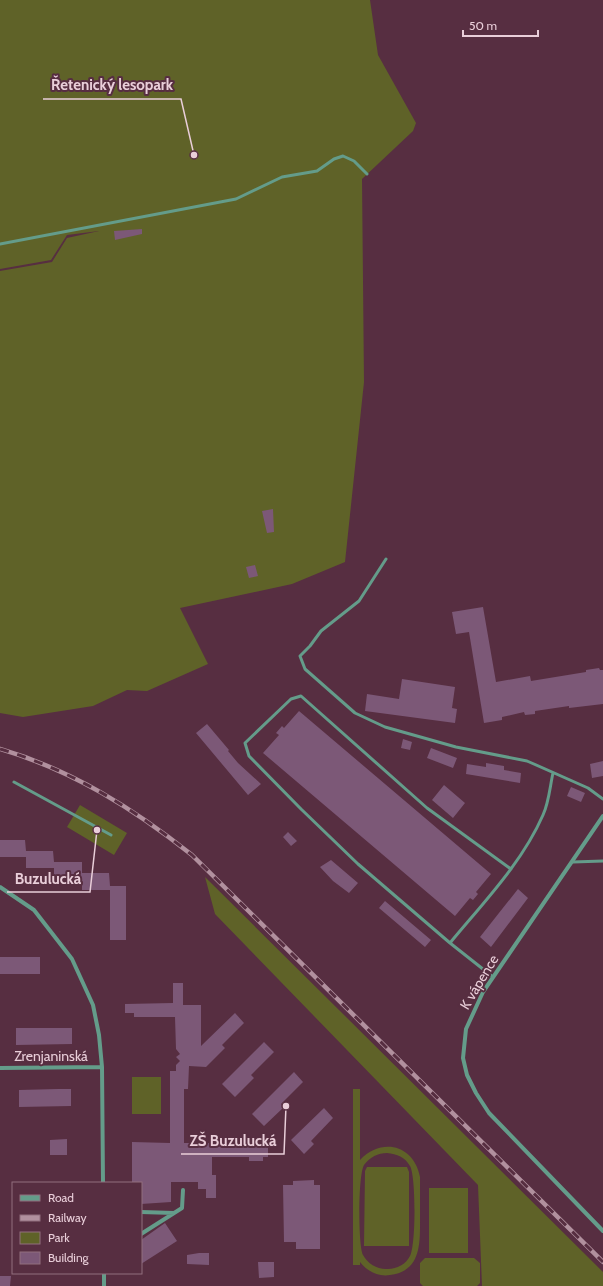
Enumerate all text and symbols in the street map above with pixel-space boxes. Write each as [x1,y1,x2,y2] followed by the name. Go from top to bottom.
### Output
[463,12,538,38] scale bar
[469,18,497,33] text: 50 m
[43,72,181,99] callout: Řetenický lesopark
[51,75,174,94] text: Řetenický lesopark
[7,865,90,892] callout: Buzulucká
[15,870,82,888] text: Buzulucká
[456,951,502,1013] street label: K vápence
[14,1047,88,1065] street label: Zrenjaninská
[181,1127,284,1154] callout: ZŠ Buzulucká
[190,1131,277,1150] text: ZŠ Buzulucká
[12,1182,142,1274] legend
[48,1190,74,1205] text: Road
[48,1210,86,1225] text: Railway
[48,1230,70,1245] text: Park
[48,1250,90,1265] text: Building

